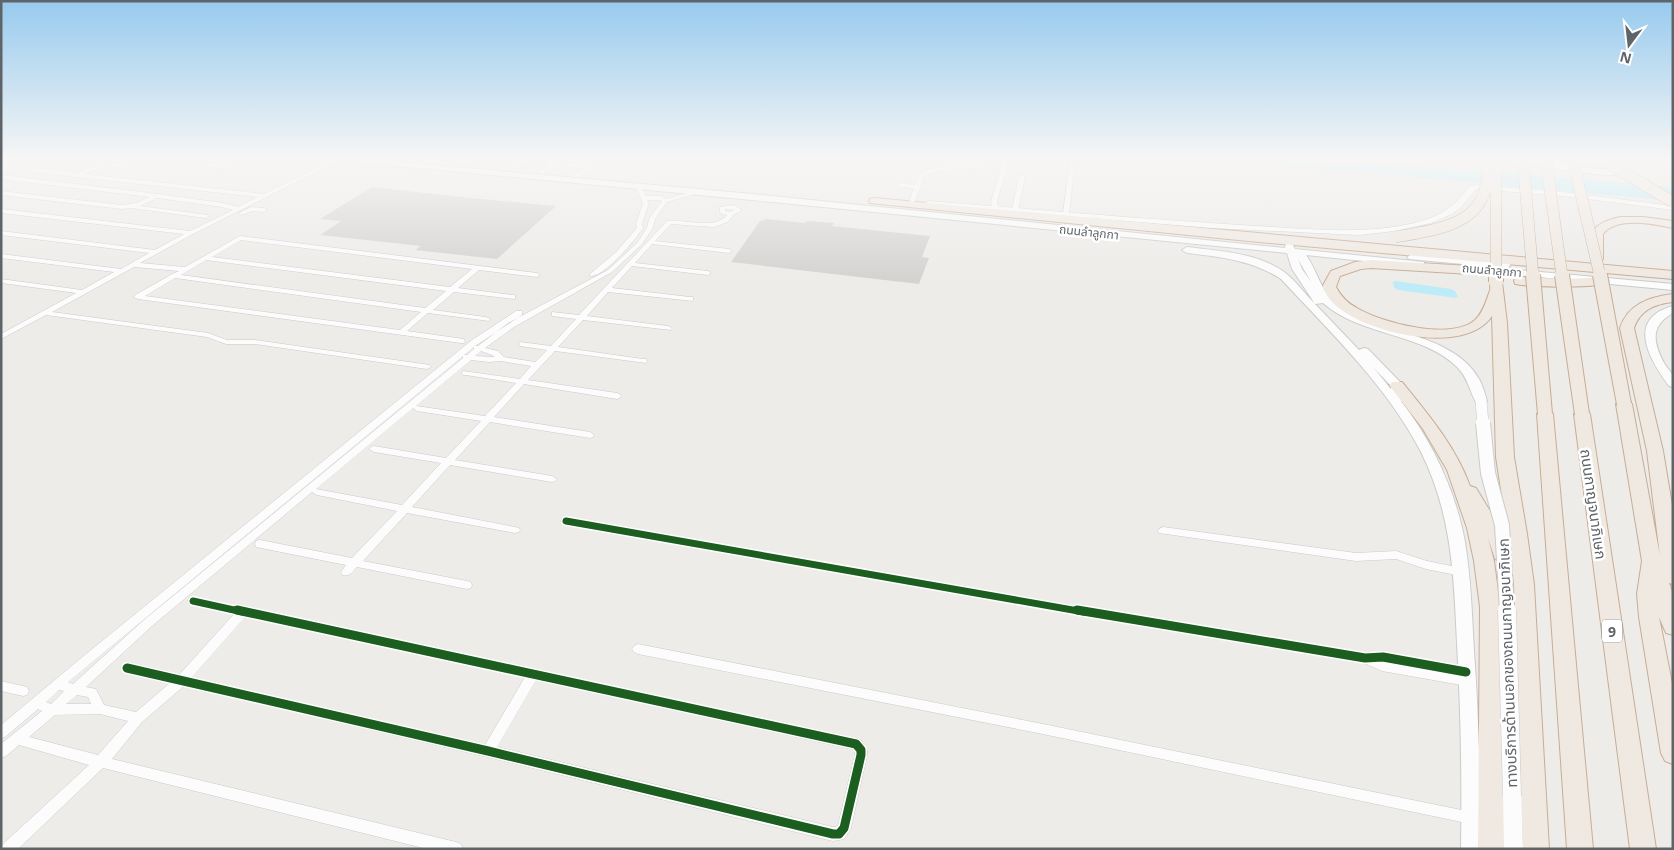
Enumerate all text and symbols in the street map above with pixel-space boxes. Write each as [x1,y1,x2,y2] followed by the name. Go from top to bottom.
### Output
[1604,20,1654,70] north arrow
[1618,47,1633,69] text: N
[1058,220,1120,244] street label: ถนนลำลูกกา
[1461,259,1523,281] street label: ถนนลำลูกกา
[1576,447,1612,561] street label: ถนนกาญจนาภิเษก
[1493,538,1521,788] street label: ทางบริการด้านนอกของถนนกาญจนาภิเษก
[1602,620,1622,642] road number: 9

